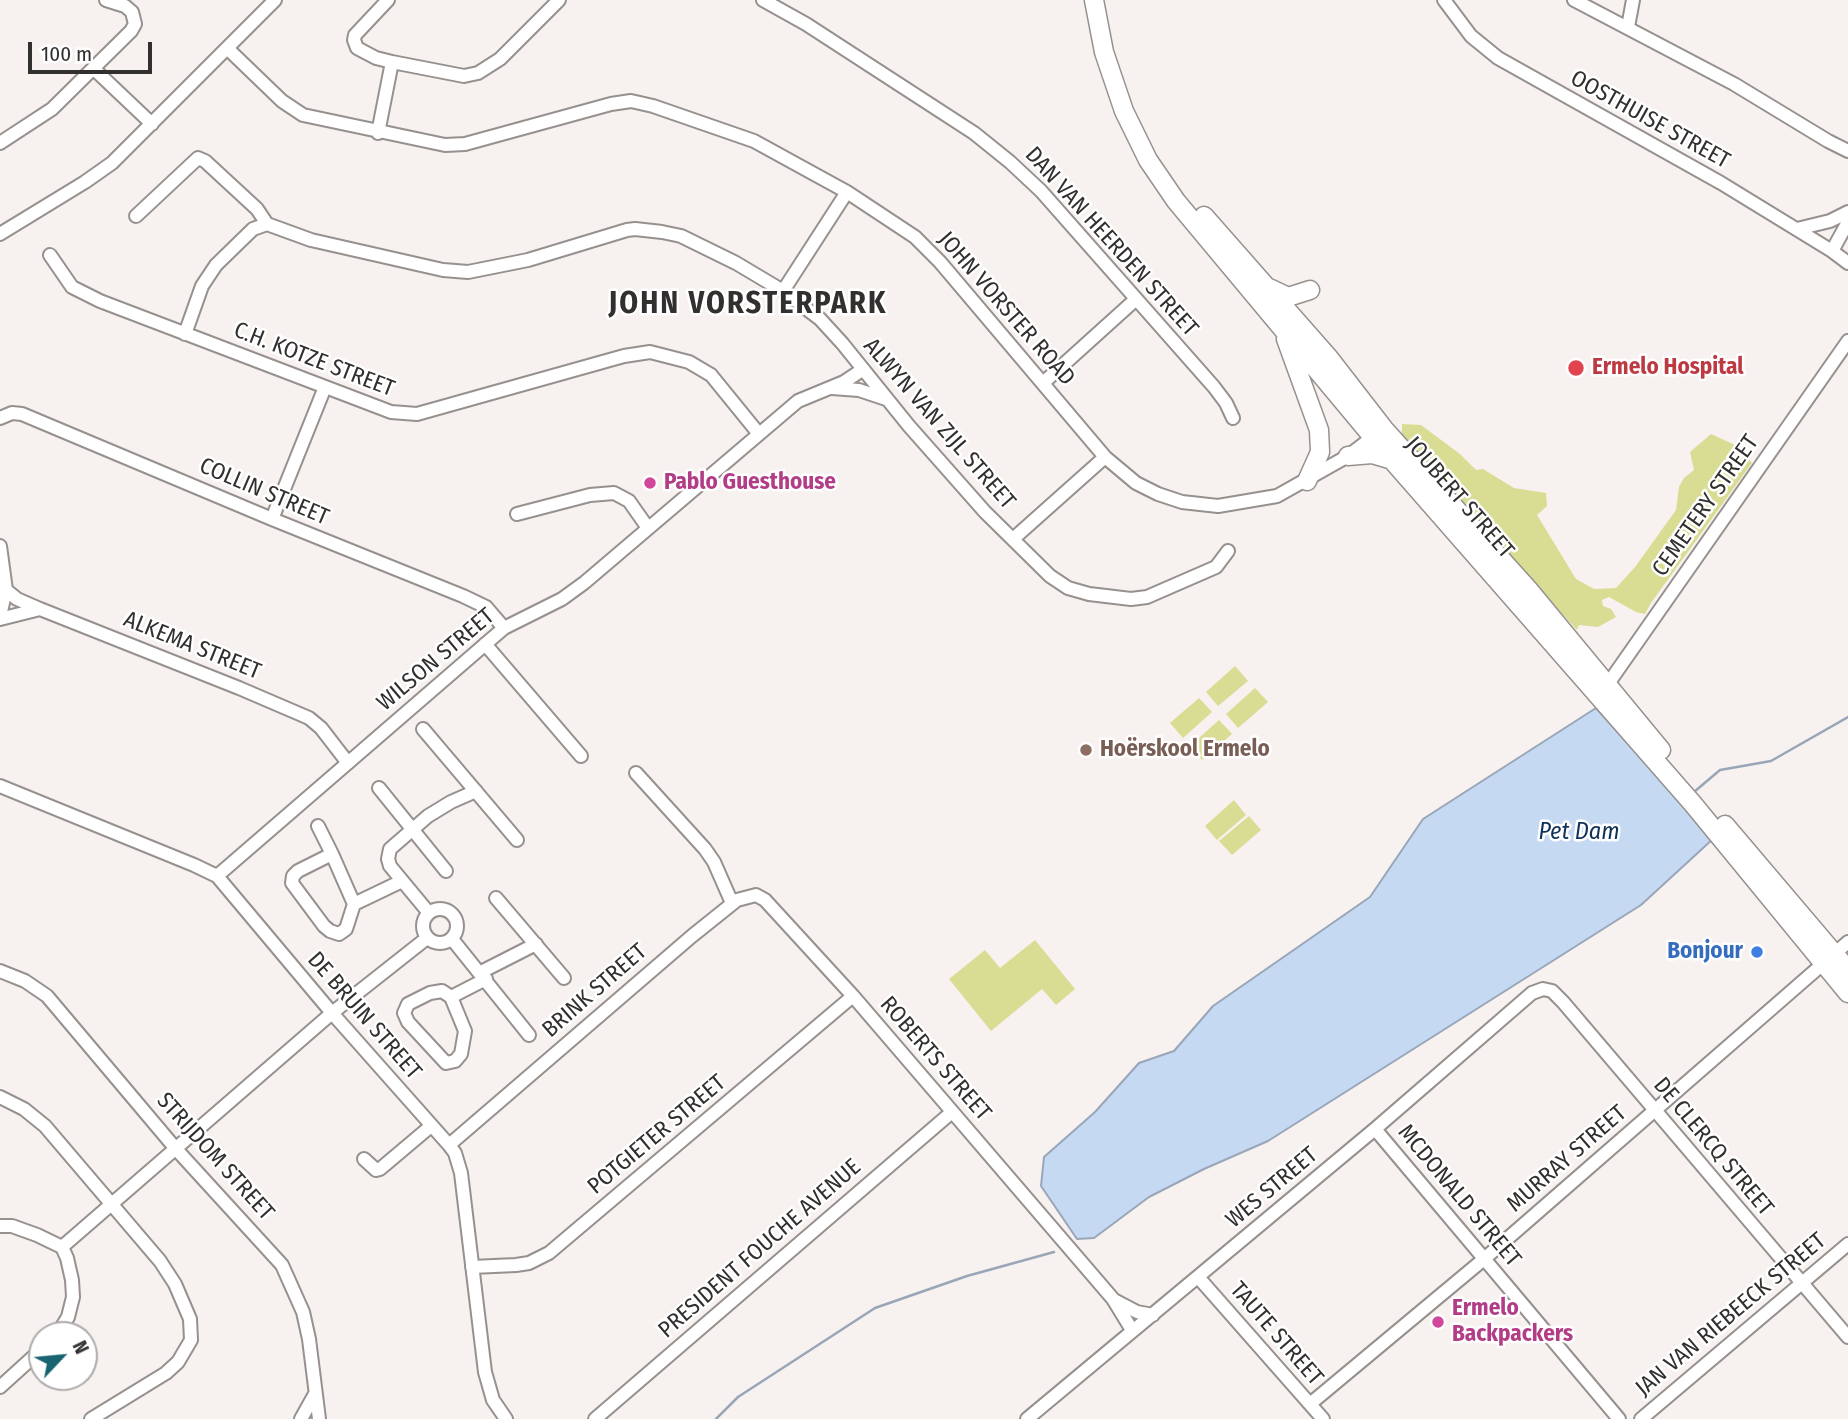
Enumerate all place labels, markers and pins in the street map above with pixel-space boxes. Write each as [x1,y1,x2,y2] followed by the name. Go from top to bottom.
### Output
[1592,354,1744,382] place label: Ermelo Hospital
[1566,358,1586,378] marker: Ermelo Hospital
[664,469,836,497] place label: Pablo Guesthouse
[642,475,658,491] marker: Pablo Guesthouse
[1100,736,1270,764] place label: Hoërskool Ermelo
[1078,742,1094,758] marker: Hoërskool Ermelo
[1667,938,1743,966] place label: Bonjour
[1749,944,1765,960] marker: Bonjour
[1452,1295,1573,1349] place label: Ermelo Backpackers
[1430,1314,1446,1330] marker: Ermelo Backpackers

